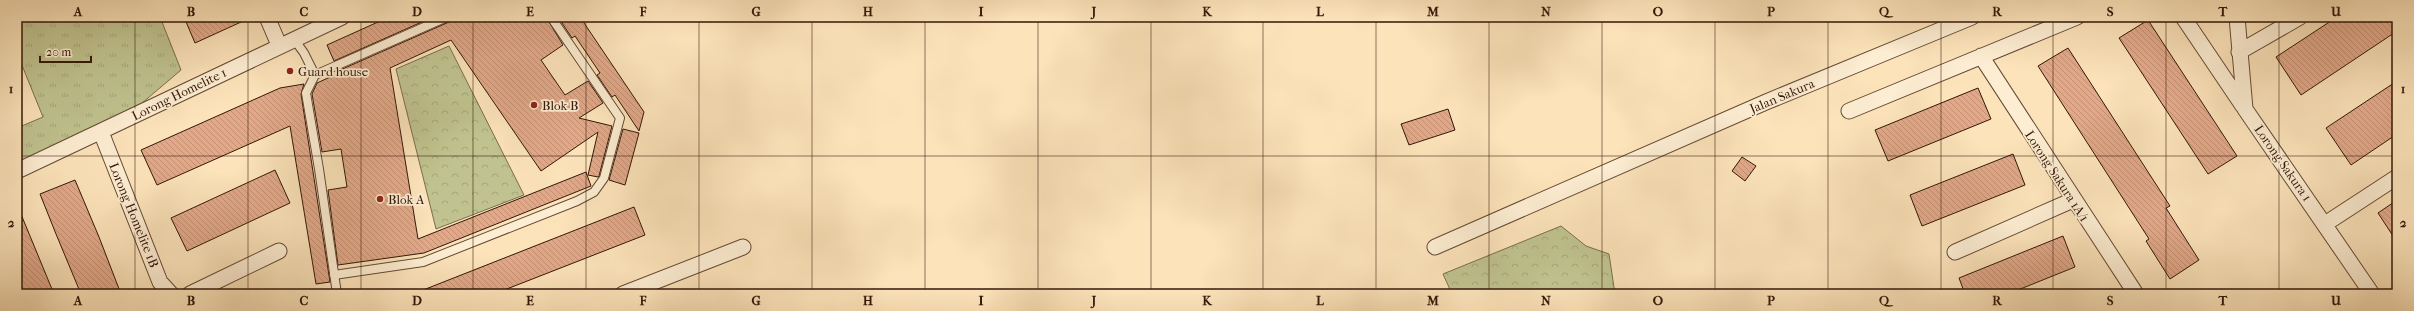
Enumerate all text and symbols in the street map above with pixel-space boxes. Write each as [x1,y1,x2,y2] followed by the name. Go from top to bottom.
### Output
[73,4,83,19] text: A
[187,4,196,19] text: B
[300,4,309,19] text: C
[412,4,422,19] text: D
[526,4,534,19] text: E
[639,4,647,19] text: F
[751,4,761,19] text: G
[863,4,874,19] text: H
[978,4,984,19] text: I
[1090,4,1097,20] text: J
[1202,4,1213,19] text: K
[1316,4,1325,19] text: L
[1426,4,1439,19] text: M
[1541,4,1551,19] text: N
[1653,4,1663,19] text: O
[1767,4,1775,19] text: P
[1879,4,1894,19] text: Q
[1992,4,2003,19] text: R
[2107,4,2114,19] text: S
[2218,4,2229,19] text: T
[2330,4,2342,19] text: U
[40,38,91,64] scale bar
[46,45,71,59] text: 20 m
[298,64,369,79] place label: Guard house
[129,65,229,123] street label: Lorong Homelite 1
[285,66,295,76] marker: Guard house
[1746,75,1818,117] street label: Jalan Sakura
[9,81,14,96] text: 1
[2401,81,2406,96] text: 1
[542,98,578,113] place label: Blok B
[529,100,539,110] marker: Blok B
[2251,122,2315,204] street label: Lorong Sakura 1
[2022,128,2092,224] street label: Lorong Sakura 1A/1
[106,160,162,270] street label: Lorong Homelite 1B
[388,192,425,207] place label: Blok A
[375,194,385,204] marker: Blok A
[8,215,15,230] text: 2
[2400,215,2407,230] text: 2
[73,293,83,308] text: A
[187,293,196,308] text: B
[300,293,309,308] text: C
[412,293,422,308] text: D
[526,293,534,308] text: E
[639,293,647,308] text: F
[751,293,761,308] text: G
[863,293,874,308] text: H
[978,293,984,308] text: I
[1090,293,1097,309] text: J
[1202,293,1213,308] text: K
[1316,293,1325,308] text: L
[1426,293,1439,308] text: M
[1541,293,1551,308] text: N
[1653,293,1663,308] text: O
[1767,293,1775,308] text: P
[1879,293,1894,308] text: Q
[1992,293,2003,308] text: R
[2107,293,2114,308] text: S
[2218,293,2229,308] text: T
[2330,293,2342,308] text: U

